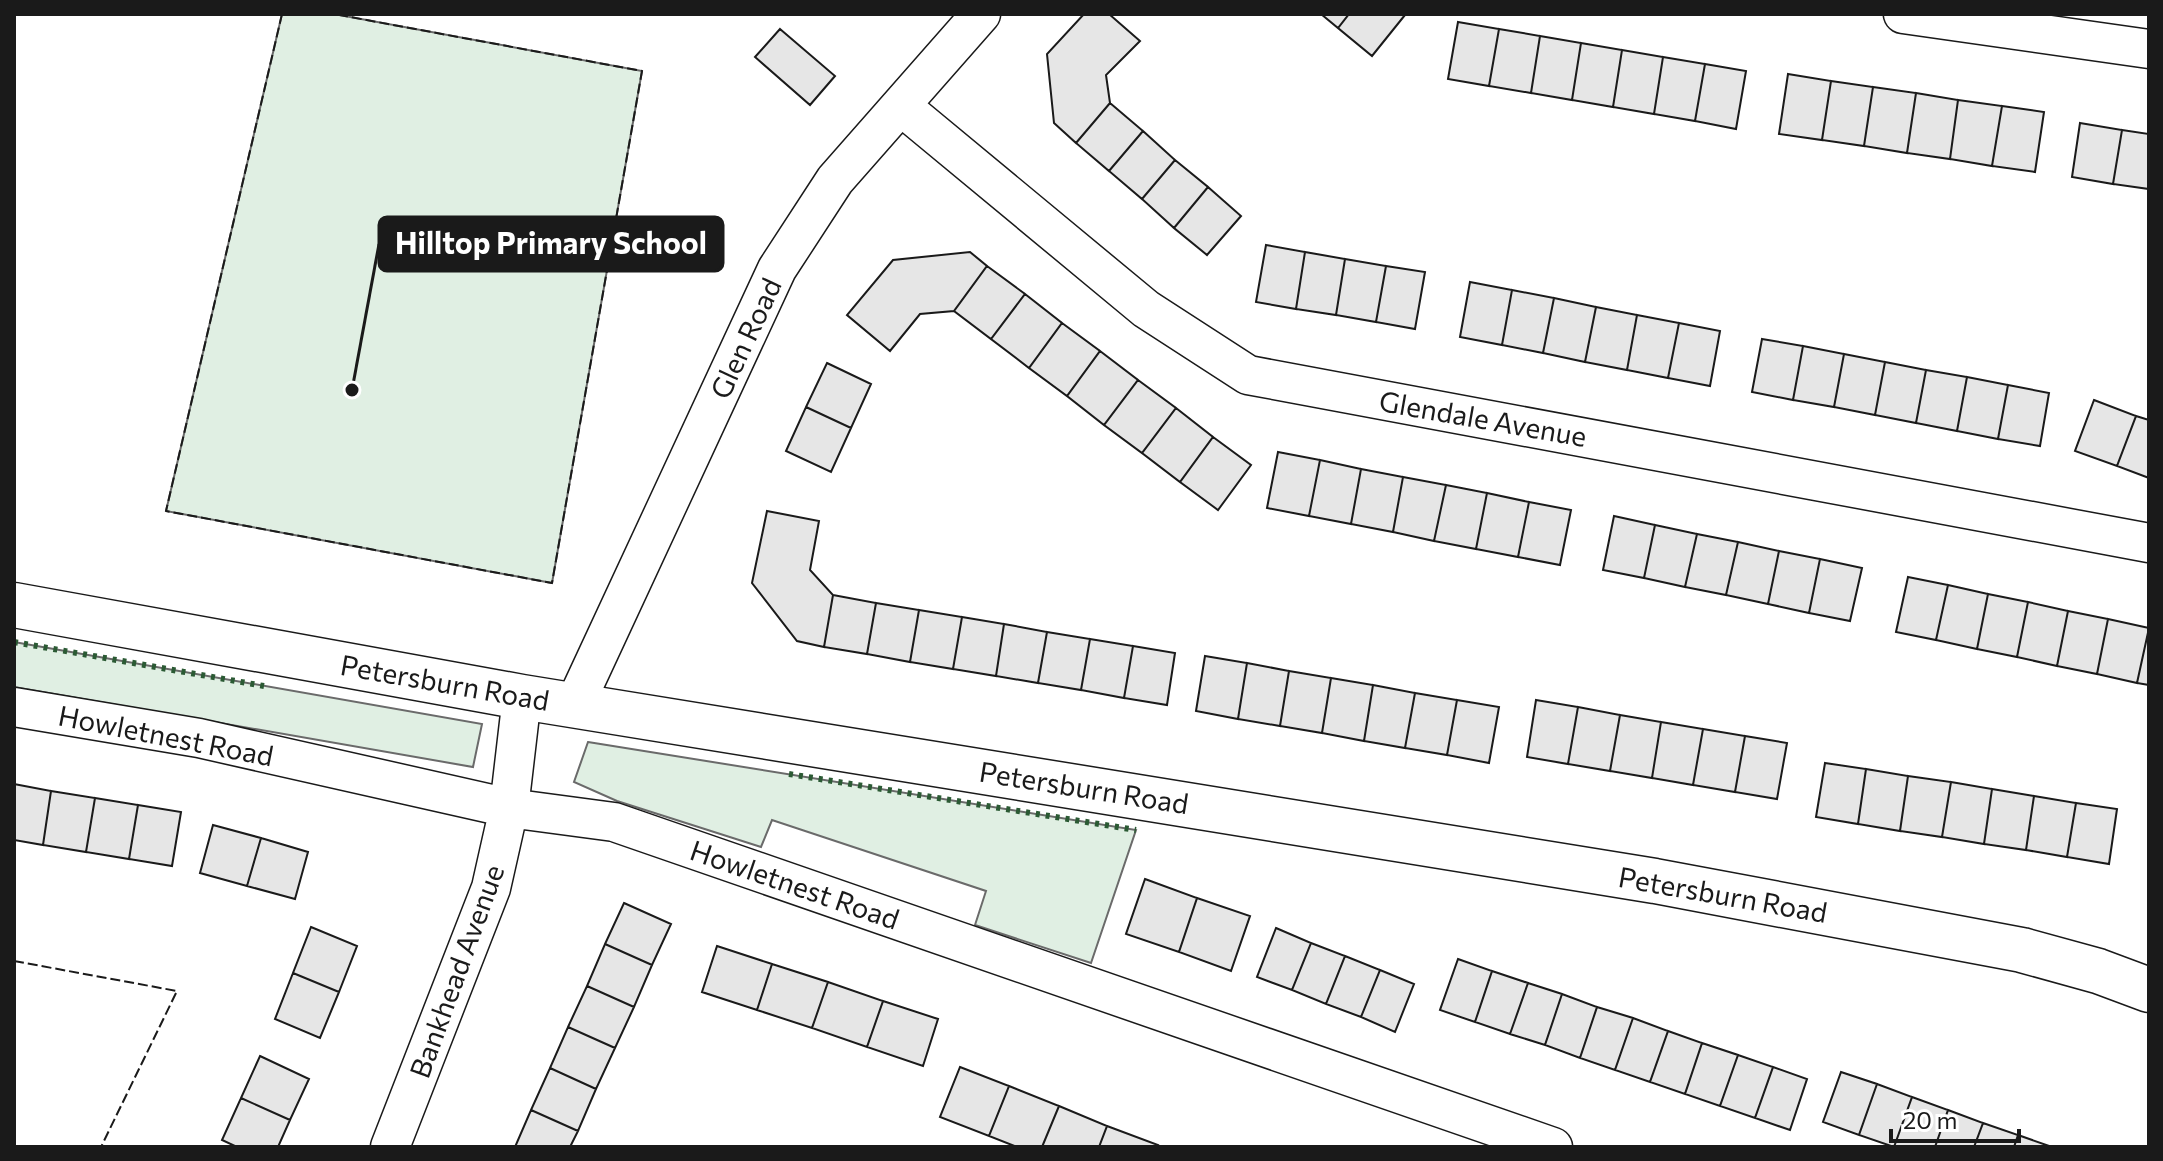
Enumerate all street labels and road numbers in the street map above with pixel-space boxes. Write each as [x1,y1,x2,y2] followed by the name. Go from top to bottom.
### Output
[702,272,788,404] street label: Glen Road
[1377,383,1589,453] street label: Glendale Avenue
[338,647,552,717] street label: Petersburn Road
[56,697,276,773] street label: Howletnest Road
[977,754,1191,820] street label: Petersburn Road
[686,832,904,936] street label: Howletnest Road
[1616,859,1830,929] street label: Petersburn Road
[402,860,510,1082] street label: Bankhead Avenue

